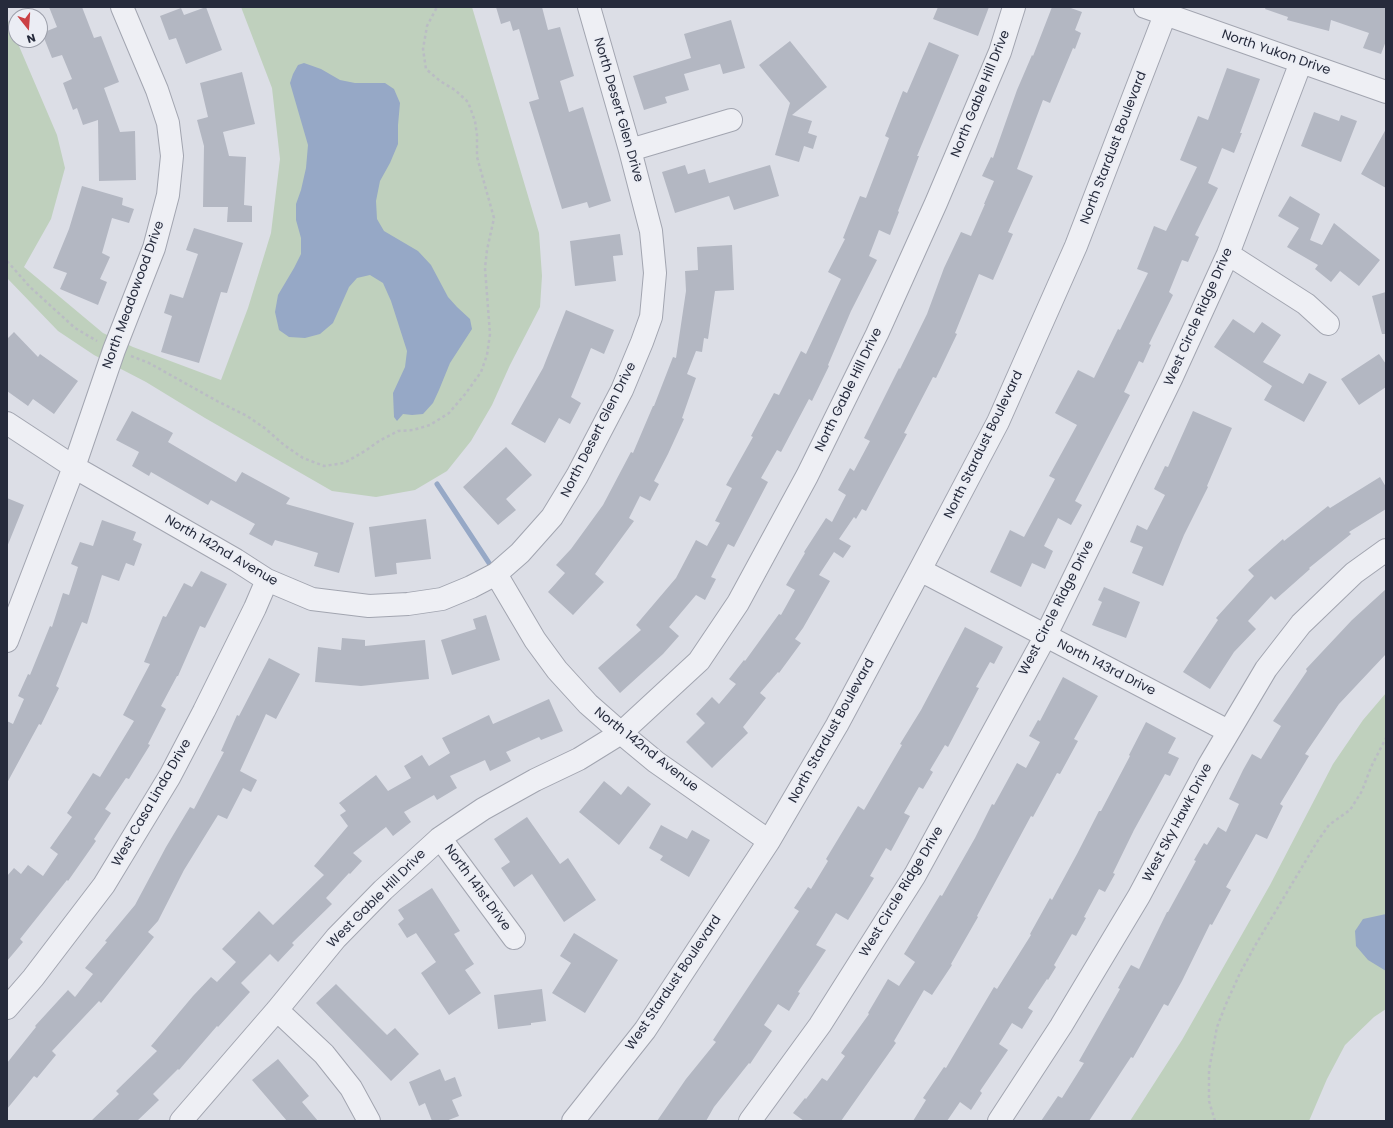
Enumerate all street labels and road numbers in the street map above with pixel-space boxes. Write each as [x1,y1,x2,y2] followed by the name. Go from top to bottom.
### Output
[1219,27,1333,79] street label: North Yukon Drive
[948,28,1014,160] street label: North Gable Hill Drive
[590,36,646,184] street label: North Desert Glen Drive
[1078,69,1150,227] street label: North Stardust Boulevard
[100,219,168,371] street label: North Meadowood Drive
[1162,246,1236,388] street label: West Circle Ridge Drive
[812,326,886,454] street label: North Gable Hill Drive
[558,360,640,500] street label: North Desert Glen Drive
[941,369,1027,521] street label: North Stardust Boulevard
[162,512,280,590] street label: North 142nd Avenue
[1016,538,1098,678] street label: West Circle Ridge Drive
[1054,636,1158,700] street label: North 143rd Drive
[786,656,878,806] street label: North Stardust Boulevard
[591,704,701,796] street label: North 142nd Avenue
[109,737,195,869] street label: West Casa Linda Drive
[1140,761,1216,885] street label: West Sky Hawk Drive
[857,824,947,960] street label: West Circle Ridge Drive
[440,842,514,934] street label: North 141st Drive
[325,847,429,951] street label: West Gable Hill Drive
[623,913,725,1053] street label: West Stardust Boulevard

